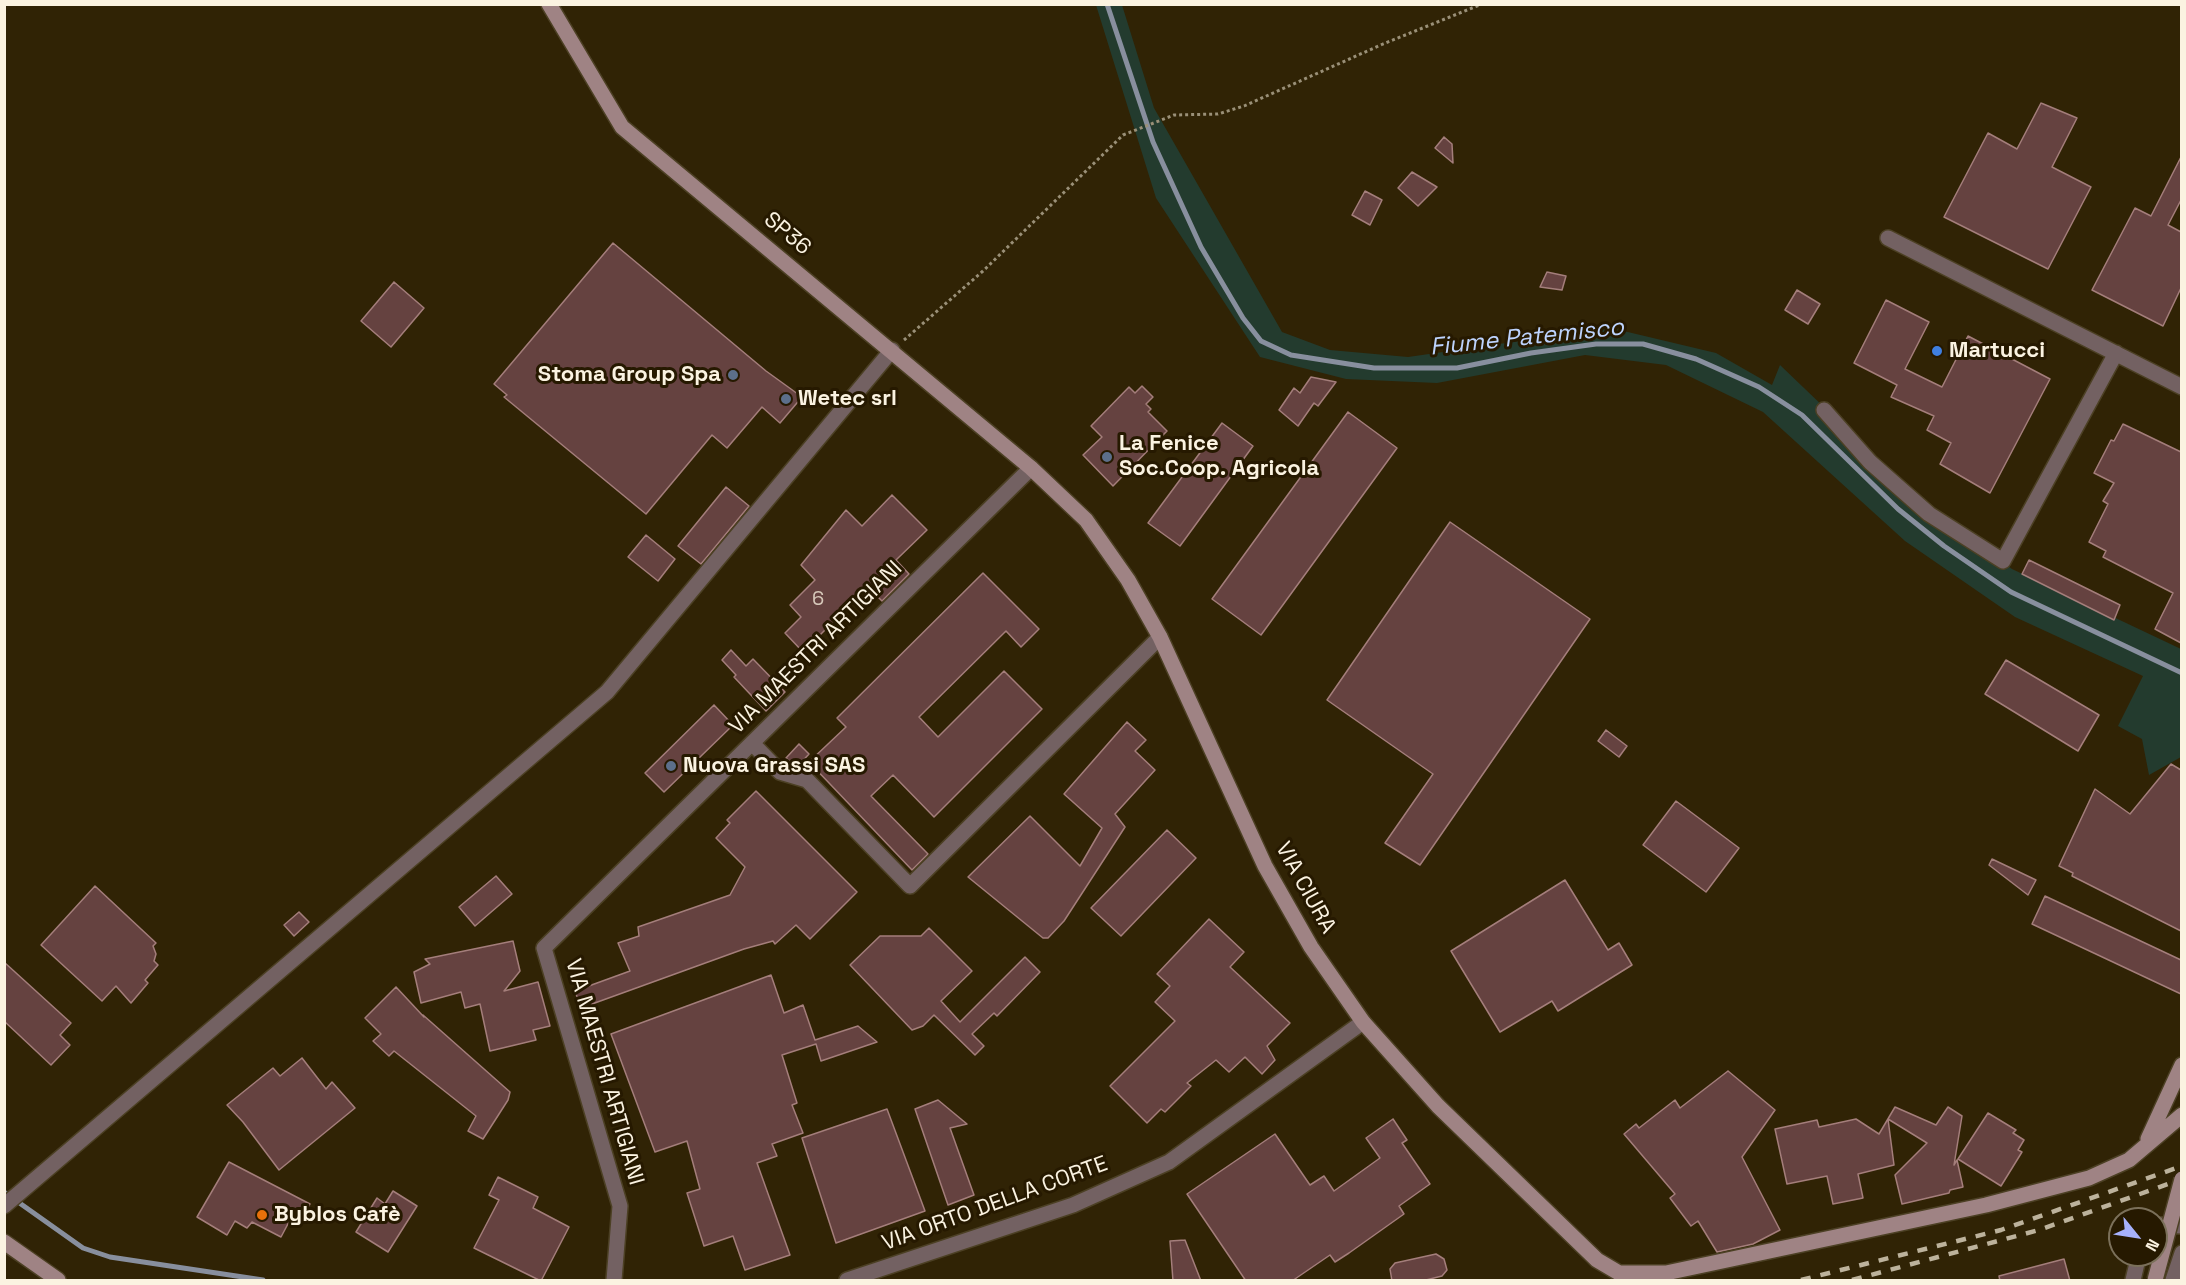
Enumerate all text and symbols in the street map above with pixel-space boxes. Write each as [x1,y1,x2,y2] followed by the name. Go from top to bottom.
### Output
[758,207,816,261] street label: SP36
[1429,313,1625,363] water label: Fiume Patemisco
[1949,338,2045,364] place label: Martucci
[1930,344,1944,358] marker: Martucci
[538,362,721,388] place label: Stoma Group Spa
[726,368,740,382] marker: Stoma Group Spa
[798,386,897,412] place label: Wetec srl
[779,392,793,406] marker: Wetec srl
[1119,431,1319,482] place label: La Fenice Soc.Coop. Agricola
[1100,450,1114,464] marker: La Fenice Soc.Coop. Agricola
[724,556,908,740] street label: VIA MAESTRI ARTIGIANI
[812,588,824,612] house number: 6
[683,753,865,779] place label: Nuova Grassi SAS
[664,759,678,773] marker: Nuova Grassi SAS
[1269,838,1341,938] street label: VIA CIURA
[559,956,649,1188] street label: VIA MAESTRI ARTIGIANI
[879,1151,1111,1257] street label: VIA ORTO DELLA CORTE
[274,1202,401,1228] place label: Byblos Cafè
[2108,1207,2168,1267] north arrow
[255,1208,269,1222] marker: Byblos Cafè
[2141,1235,2164,1255] text: N

